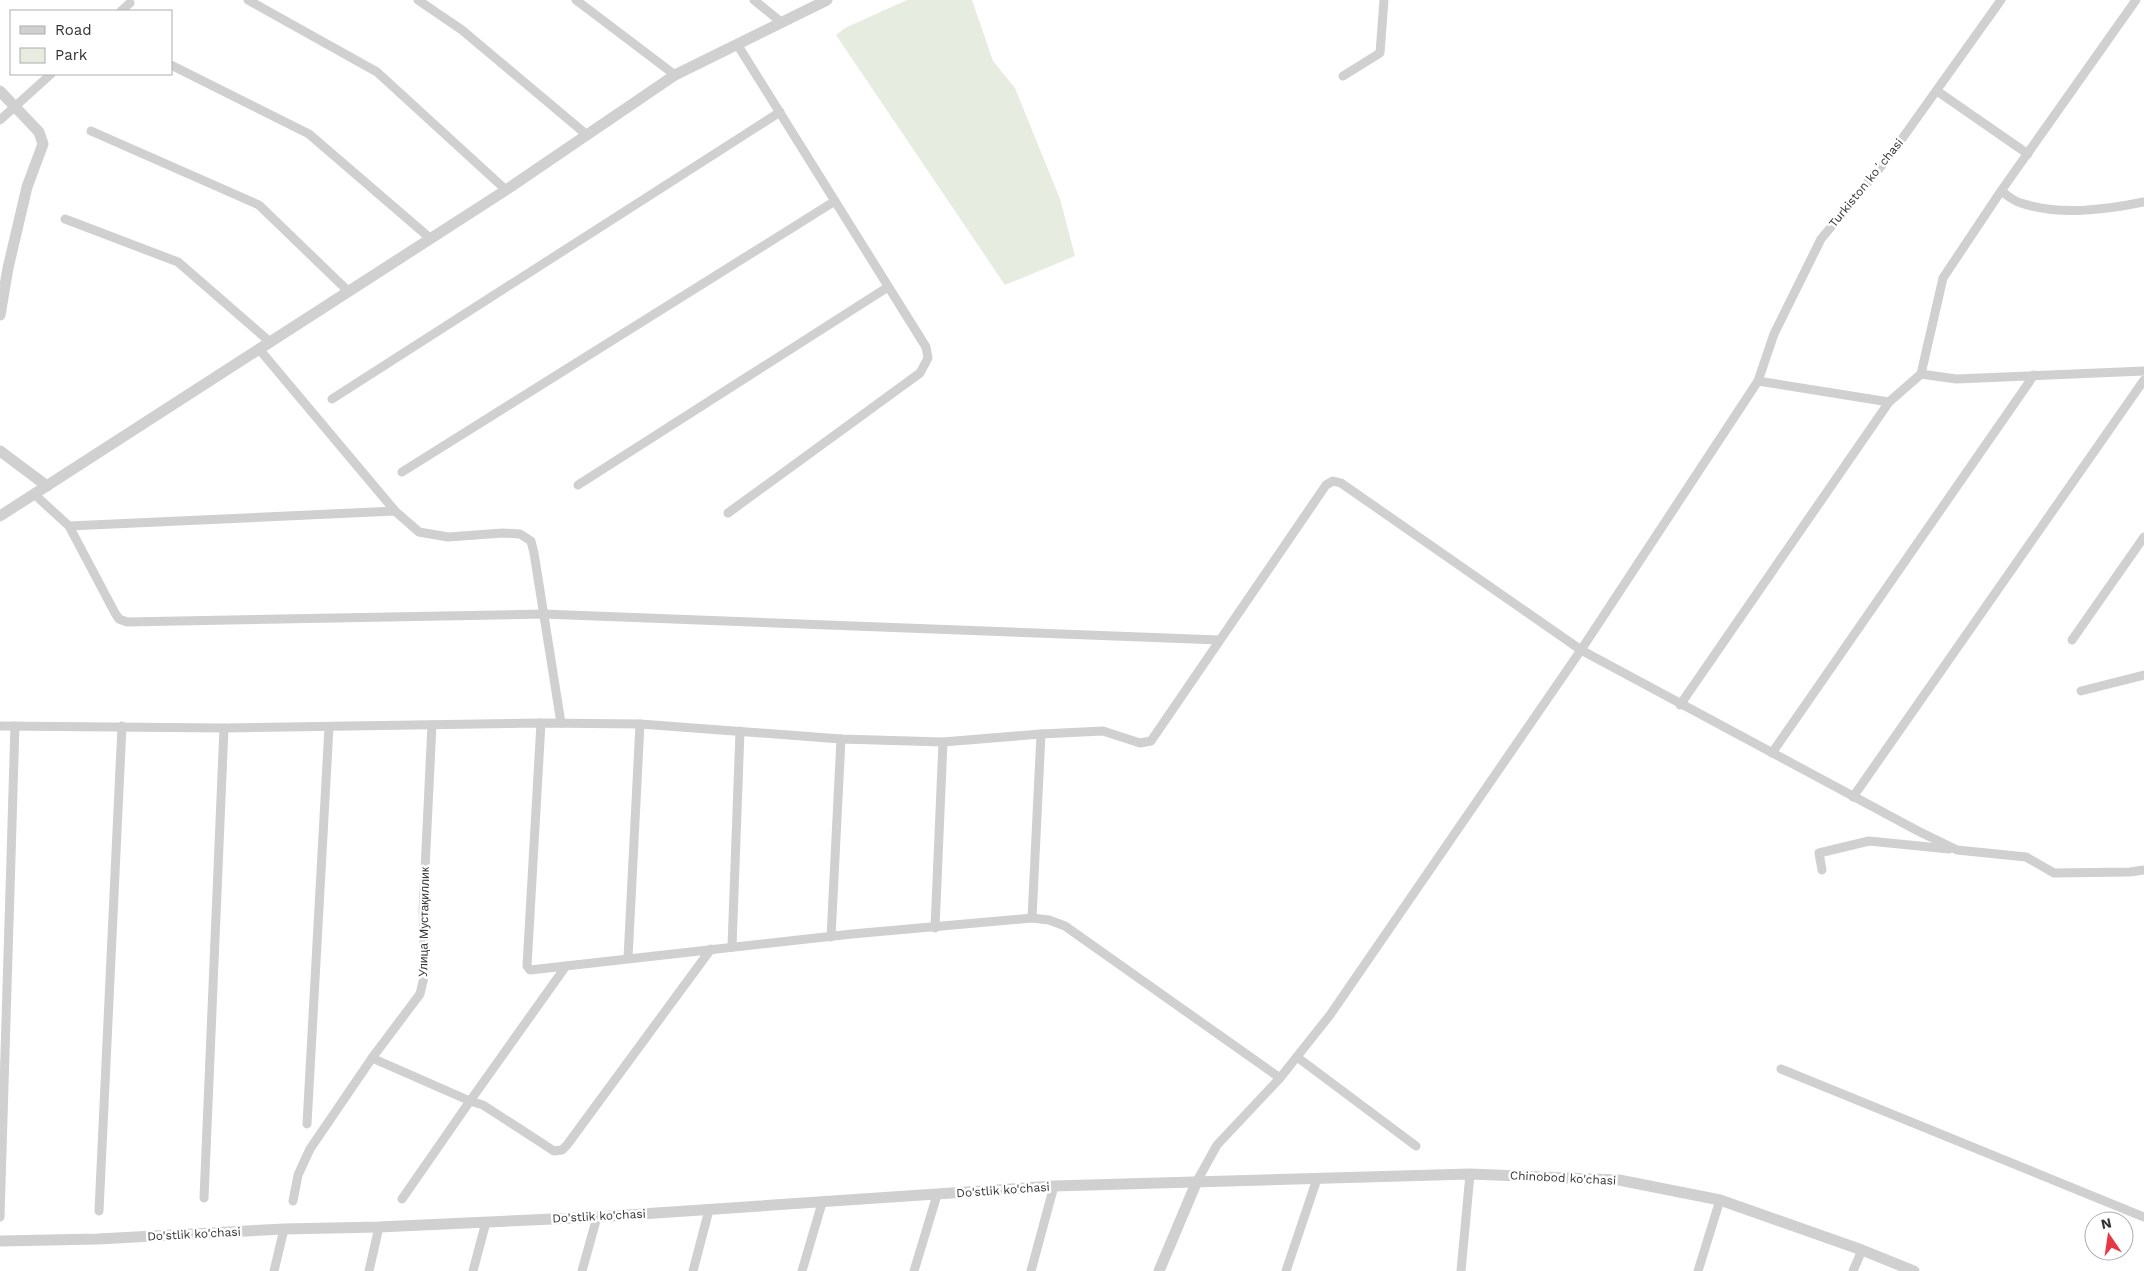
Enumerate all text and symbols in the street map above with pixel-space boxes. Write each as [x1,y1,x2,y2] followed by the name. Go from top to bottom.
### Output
[10,10,172,75] legend
[55,21,92,39] text: Road
[55,46,88,64] text: Park
[1826,136,1906,230] street label: Turkiston koʻchasi
[416,866,432,977] street label: Улица Мустақиллик
[1510,1168,1616,1188] street label: Chinobod ko'chasi
[956,1180,1050,1200] street label: Do'stlik ko'chasi
[552,1207,646,1225] street label: Do'stlik ko'chasi
[2084,1211,2134,1261] north arrow
[2099,1214,2113,1232] text: N
[147,1225,241,1243] street label: Do'stlik ko'chasi

